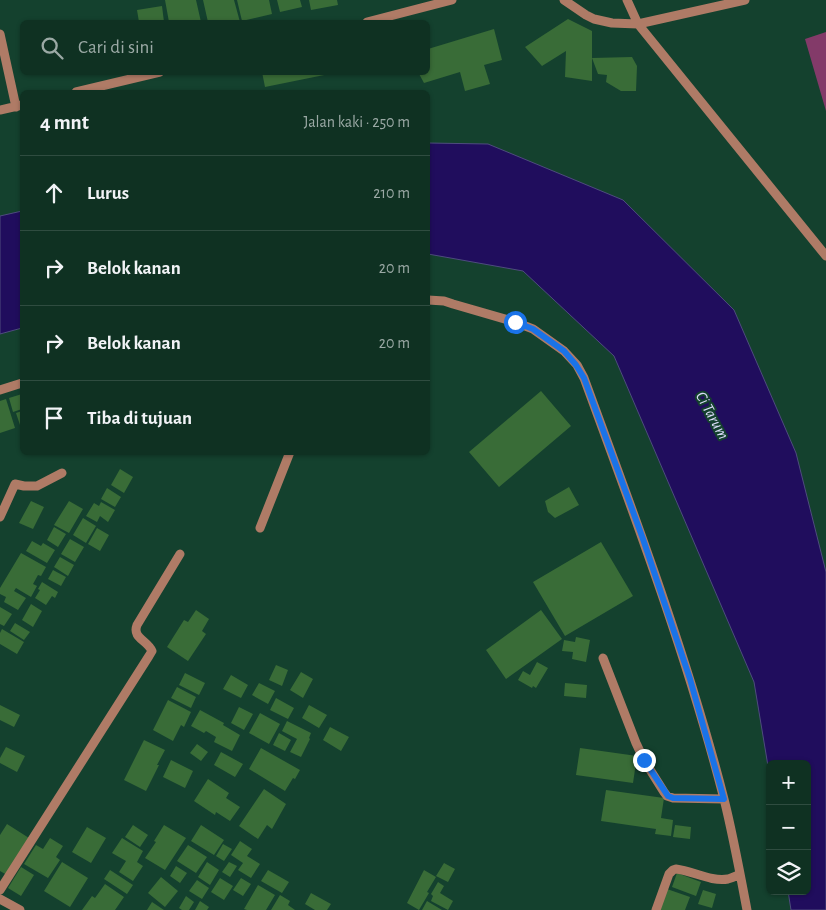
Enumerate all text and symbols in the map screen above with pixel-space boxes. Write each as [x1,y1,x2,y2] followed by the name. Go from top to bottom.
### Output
[20,20,430,75] search box
[38,34,66,62] icon: search
[78,38,154,57] text: Cari di sini
[40,112,89,133] text: 4 mnt
[304,114,410,130] text: Jalan kaki · 250 m
[40,179,68,207] icon: ahead
[87,184,129,203] text: Lurus
[373,185,410,201] text: 210 m
[40,254,68,282] icon: right
[87,259,181,278] text: Belok kanan
[379,260,410,276] text: 20 m
[504,311,527,334] route start
[40,329,68,357] icon: right
[87,334,181,353] text: Belok kanan
[379,335,410,351] text: 20 m
[693,389,732,442] water label: Ci Tarum
[40,404,68,432] icon: arrive
[87,409,192,428] text: Tiba di tujuan
[633,749,656,772] route end
[766,760,811,895] map controls
[766,760,811,805] button: +
[766,805,811,850] button: −
[766,850,811,895] button: layers

